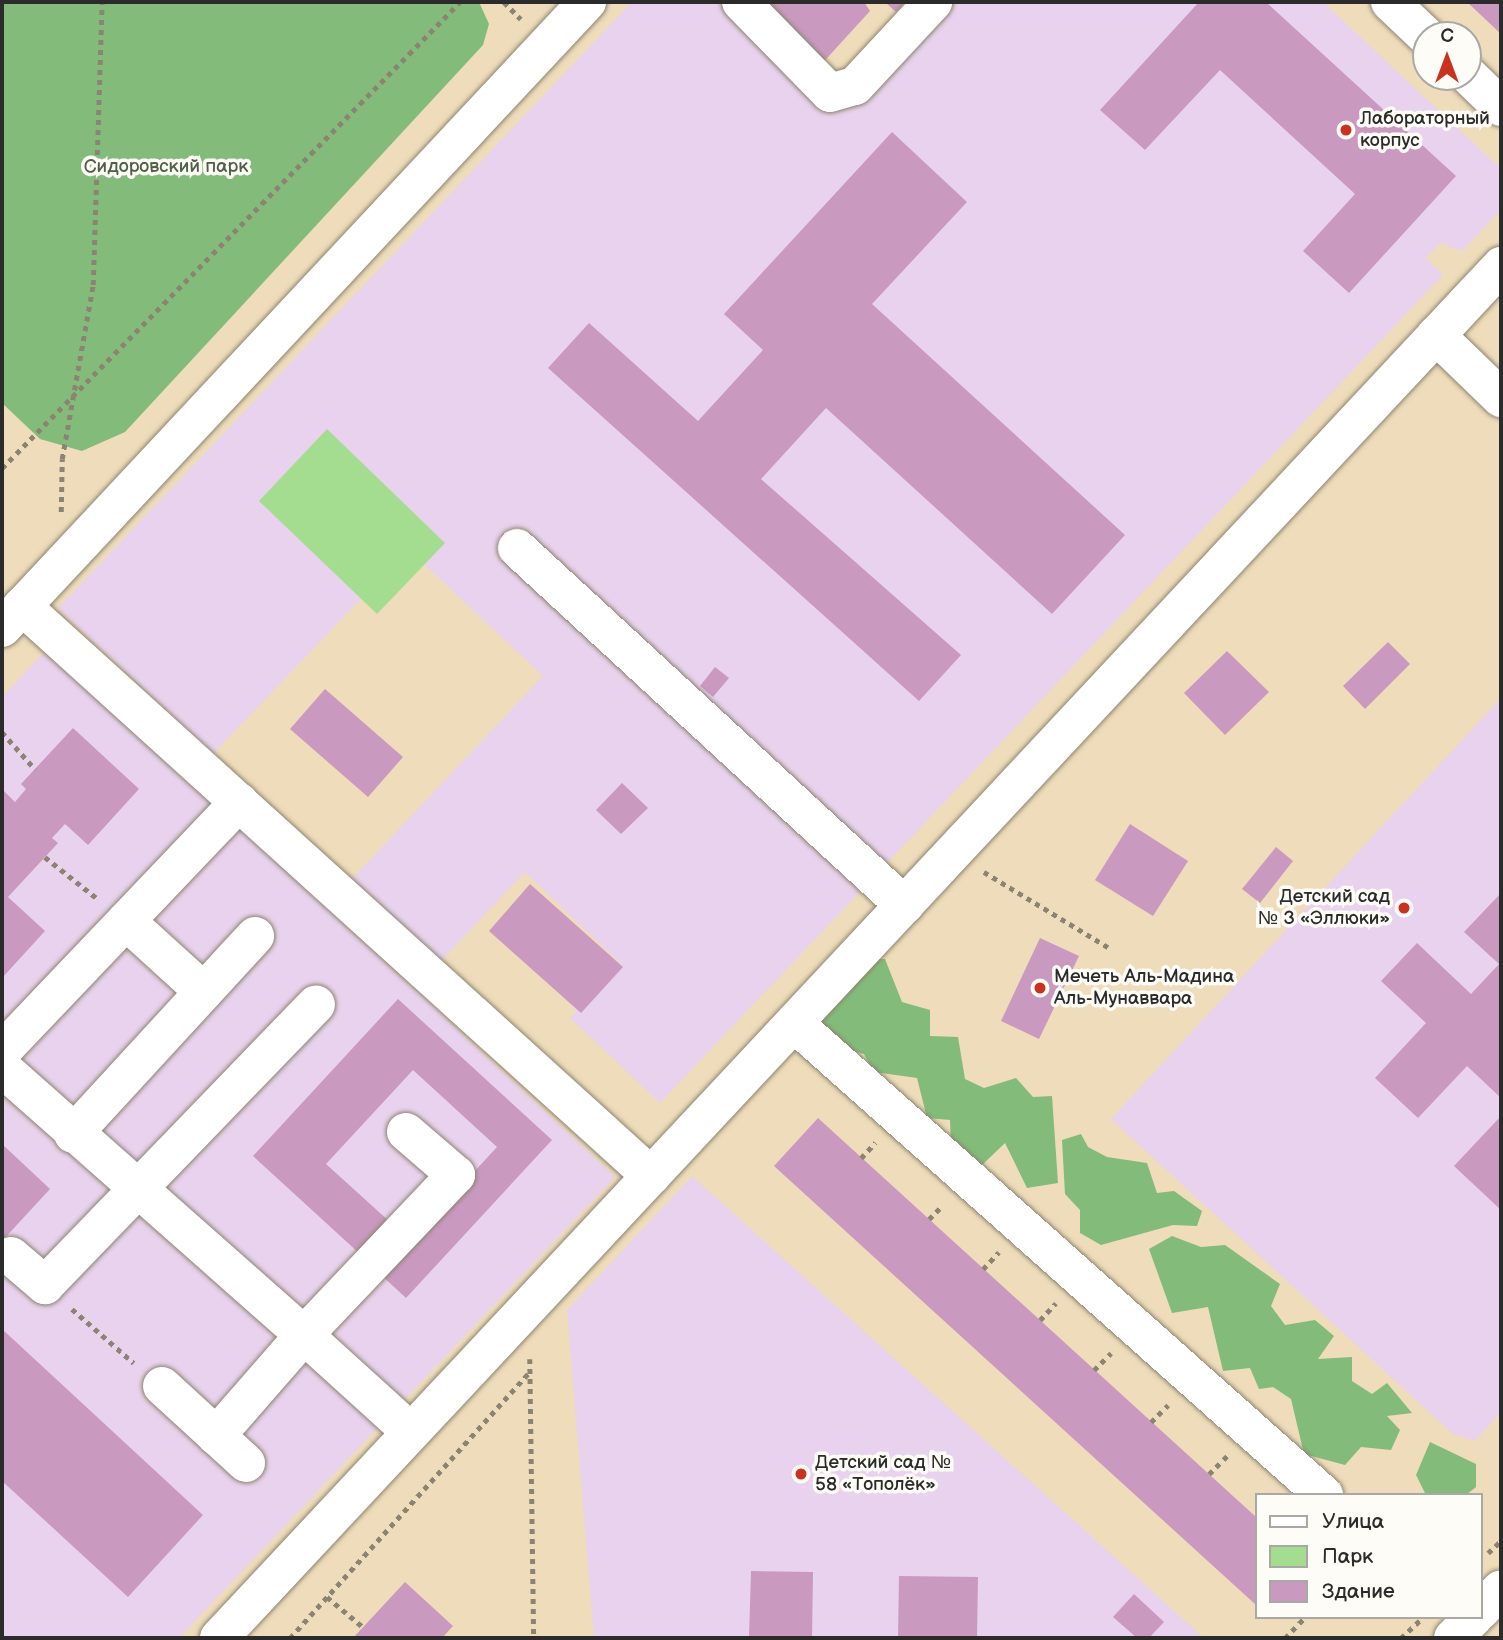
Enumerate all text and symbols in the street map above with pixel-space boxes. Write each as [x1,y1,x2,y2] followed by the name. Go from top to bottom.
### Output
[1412,21,1482,91] north arrow
[1440,25,1454,48] text: С
[1360,108,1490,152] place label: Лабораторный корпус
[1338,122,1354,138] marker: Лабораторный корпус
[84,156,248,178] park label: Сидоровский парк
[1258,886,1390,930] place label: Детский сад № 3 «Эллюки»
[1396,900,1412,916] marker: Детский сад № 3 «Эллюки»
[1054,966,1234,1010] place label: Мечеть Аль-Мадина Аль-Мунаввара
[1032,980,1048,996] marker: Мечеть Аль-Мадина Аль-Мунаввара
[815,1452,951,1496] place label: Детский сад № 58 «Тополёк»
[793,1466,809,1482] marker: Детский сад № 58 «Тополёк»
[1254,1493,1482,1619] legend
[1322,1509,1384,1534] text: Улица
[1322,1544,1373,1569] text: Парк
[1322,1579,1395,1604] text: Здание

